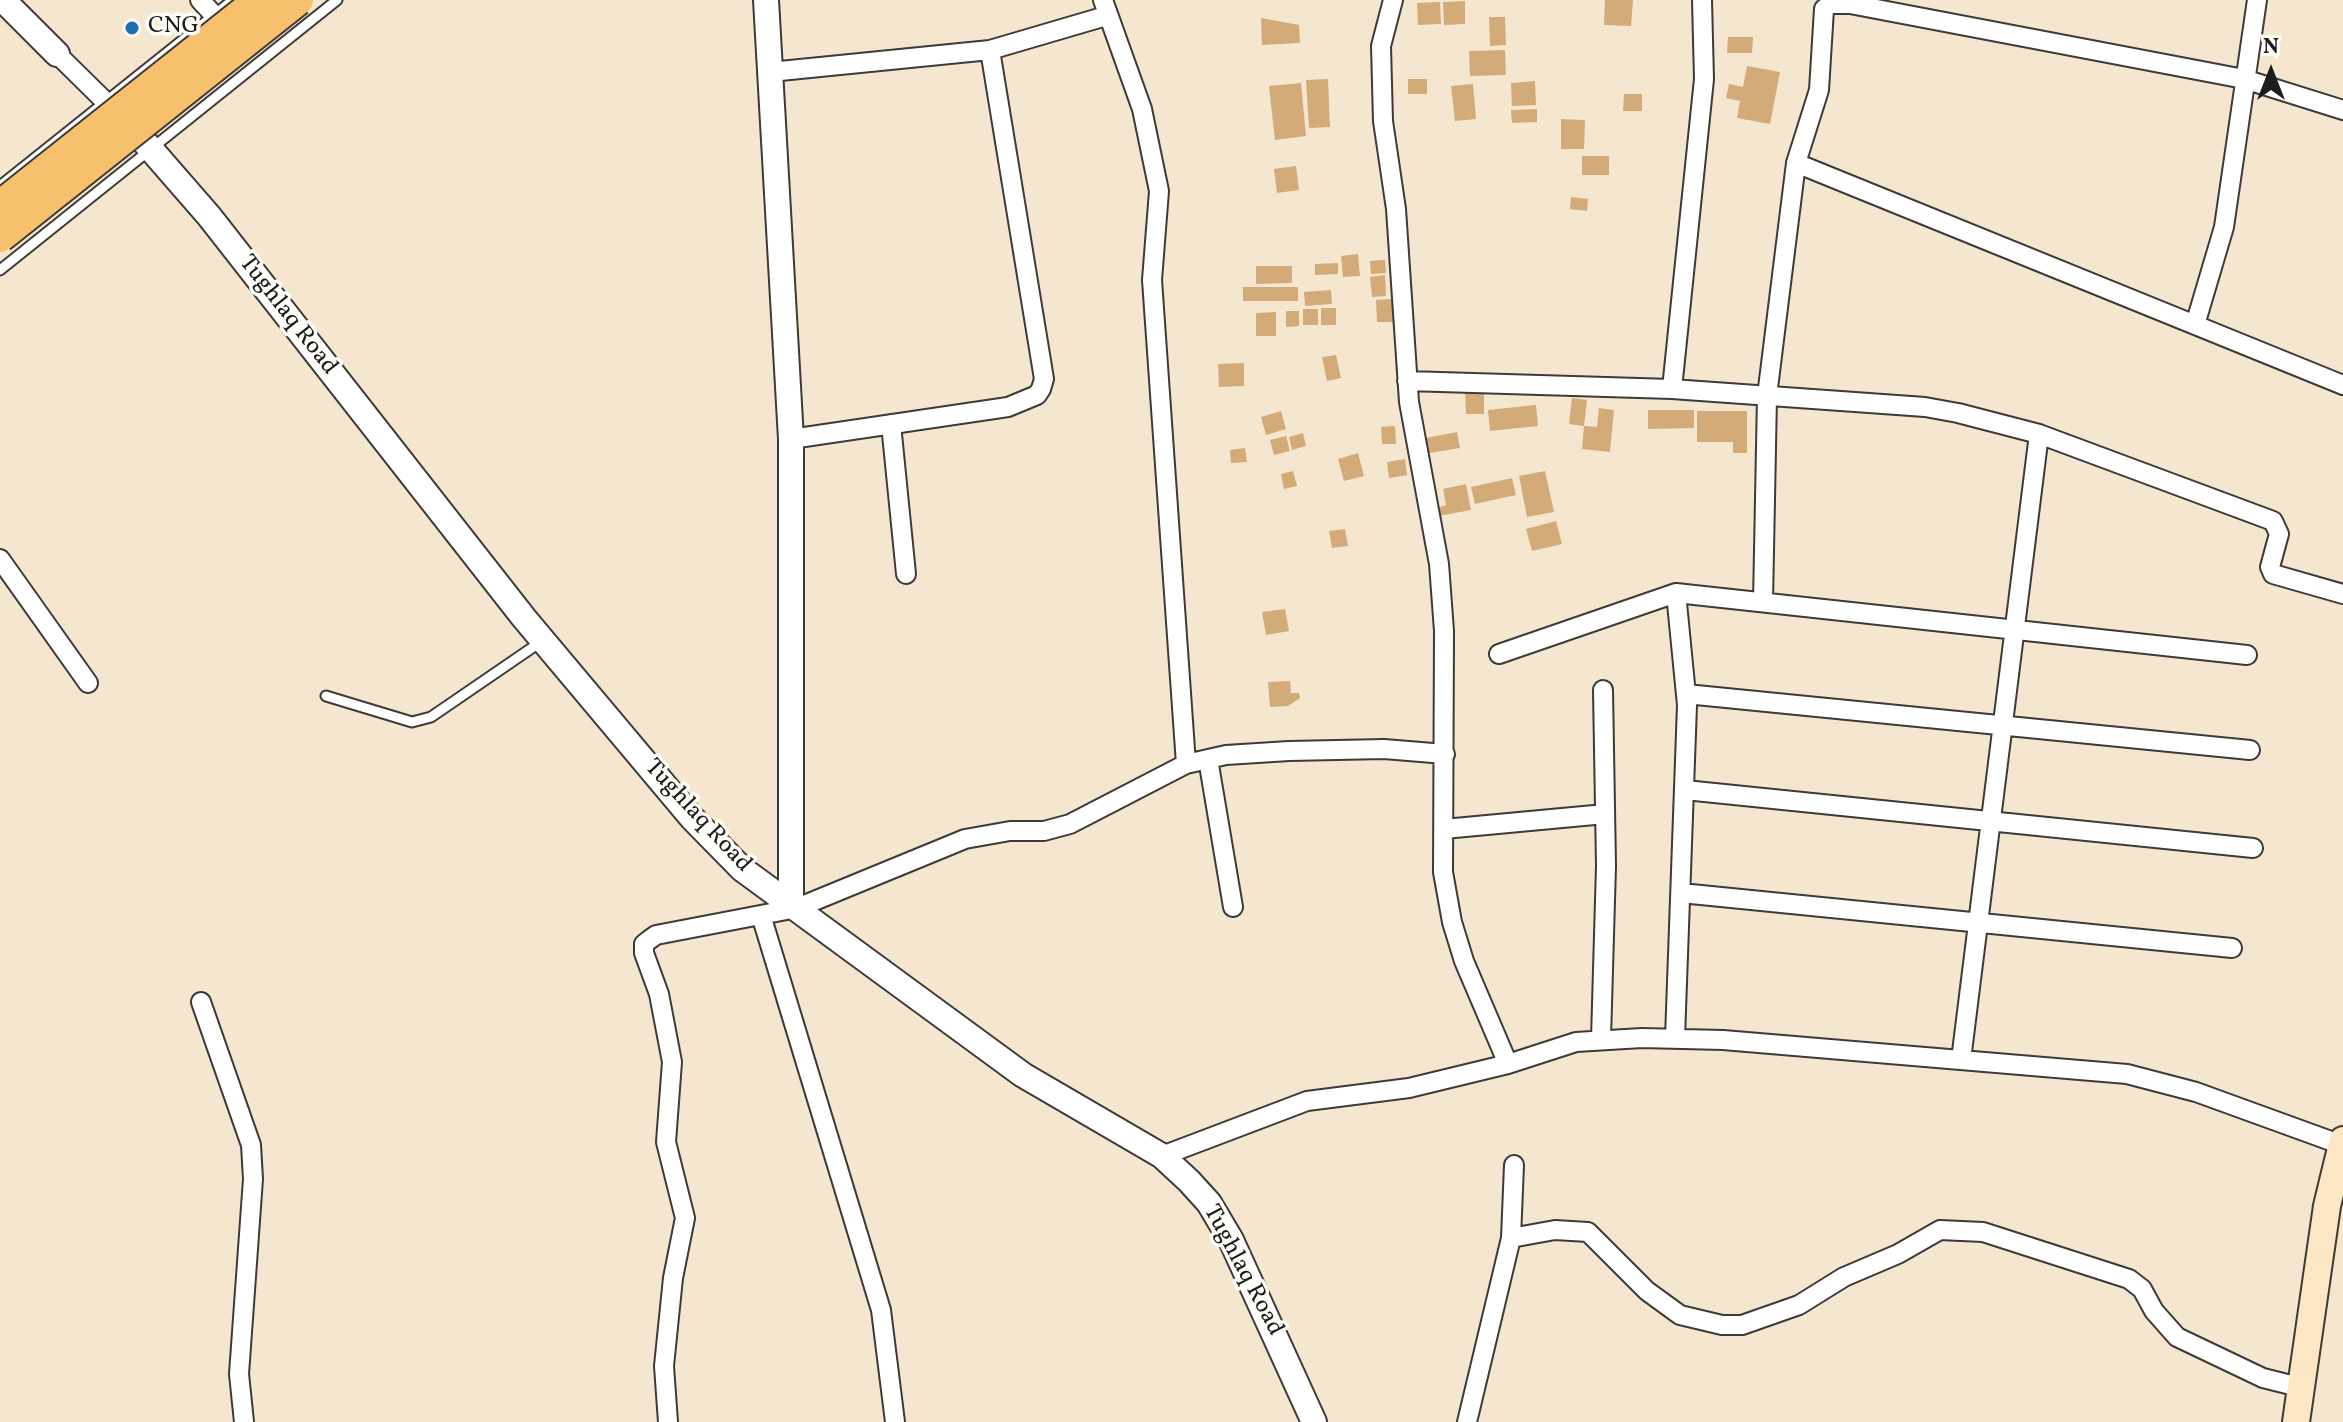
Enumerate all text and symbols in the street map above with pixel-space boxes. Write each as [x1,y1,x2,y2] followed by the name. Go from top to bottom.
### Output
[148,14,199,42] place label: CNG
[123,19,141,37] marker: CNG
[2231,32,2311,112] north arrow
[2263,32,2279,63] text: N
[231,250,343,382] street label: Tughlaq Road
[637,754,757,880] street label: Tughlaq Road
[1195,1201,1289,1341] street label: Tughlaq Road

